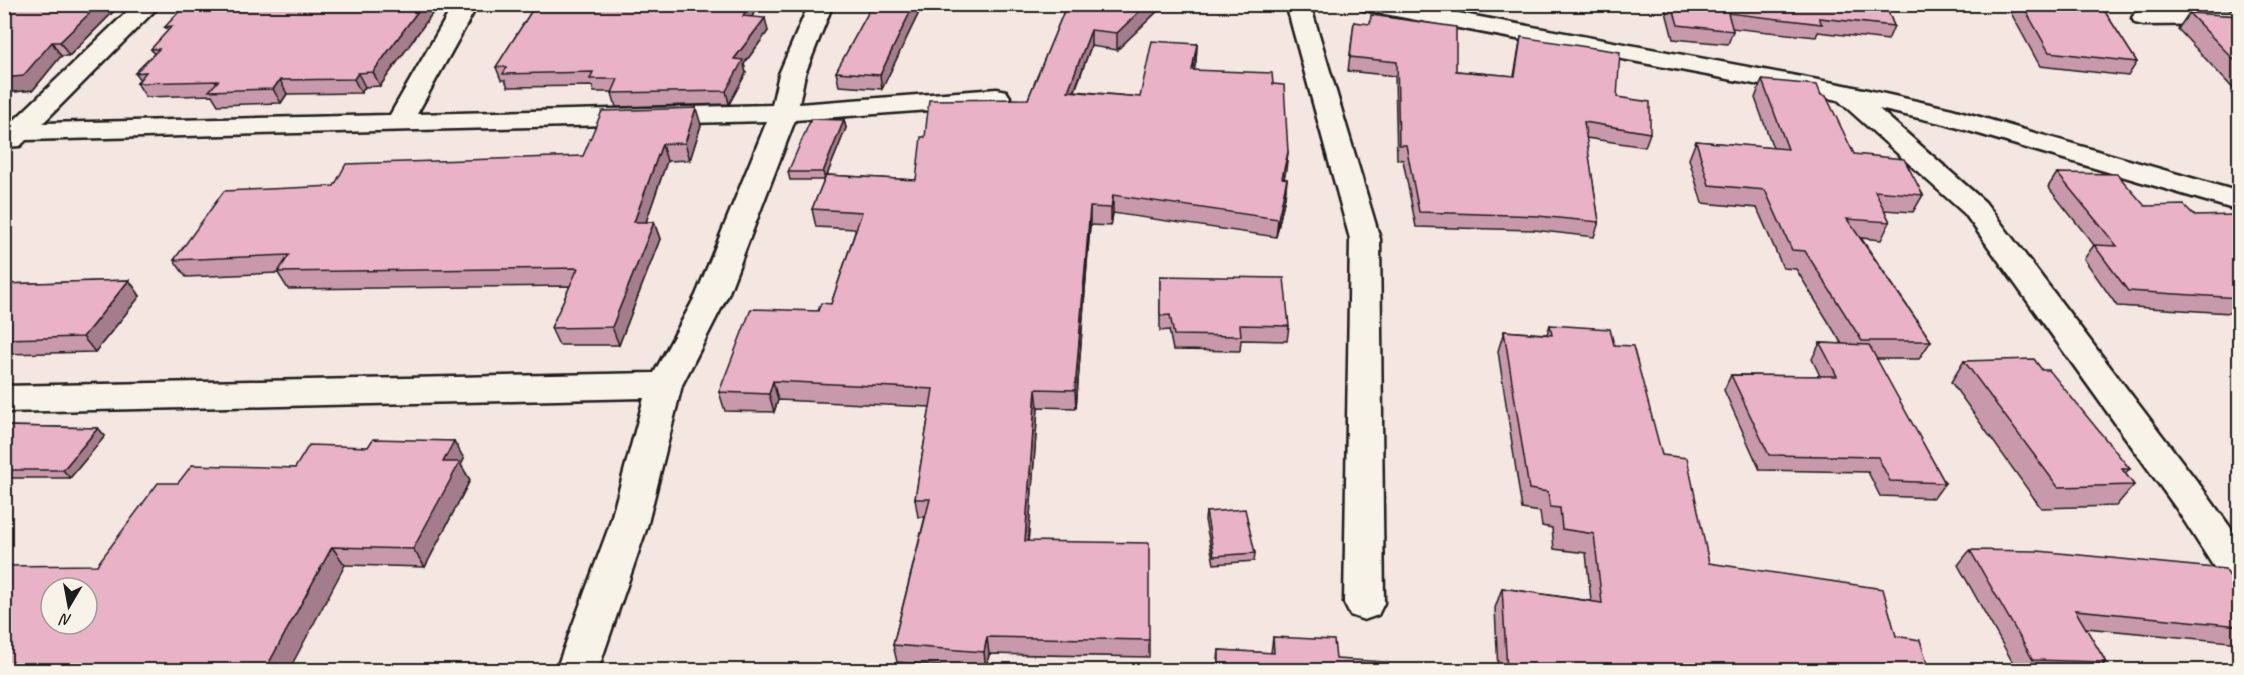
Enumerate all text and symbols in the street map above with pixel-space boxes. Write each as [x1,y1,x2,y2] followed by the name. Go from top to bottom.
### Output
[39,576,99,636] north arrow
[57,609,73,630] text: N

